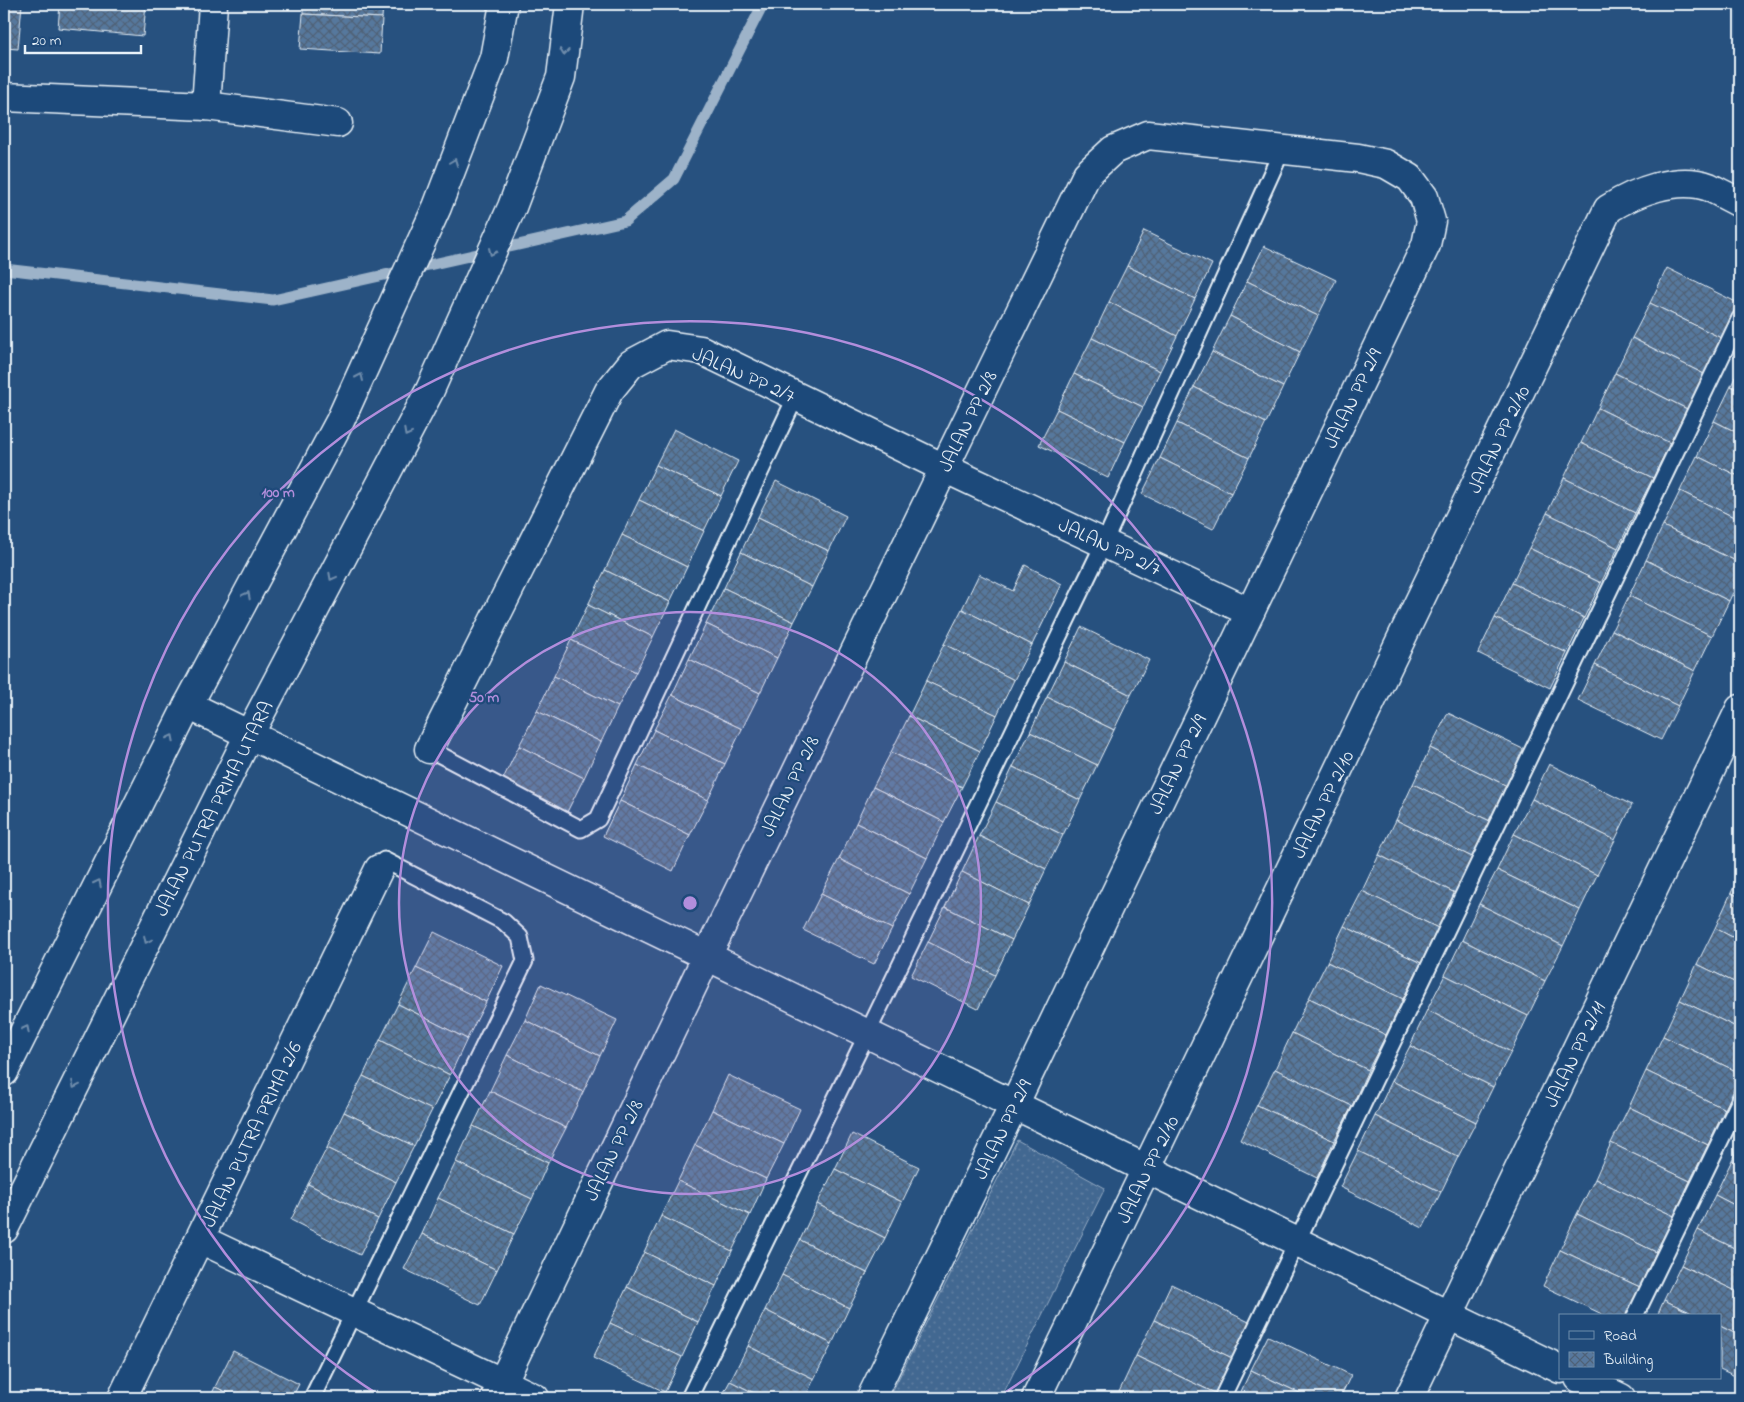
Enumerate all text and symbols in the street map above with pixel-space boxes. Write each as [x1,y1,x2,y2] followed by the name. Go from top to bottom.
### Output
[25,22,141,54] scale bar
[32,30,62,52] text: 20 m
[559,48,570,56] one-way arrow
[448,158,459,167] one-way arrow
[488,247,499,256] one-way arrow
[687,341,799,412] street label: JALAN PP 2/7
[1317,344,1391,454] street label: JALAN PP 2/9
[932,366,1006,478] street label: JALAN PP 2/8
[354,373,365,382] one-way arrow
[1462,381,1539,499] street label: JALAN PP 2/10
[403,427,413,436] one-way arrow
[261,482,295,504] text: 100 m
[1053,512,1165,585] street label: JALAN PP 2/7
[328,571,338,580] one-way arrow
[241,591,251,600] one-way arrow
[469,687,500,709] text: 50 m
[148,696,282,922] street label: JALAN PUTRA PRIMA UTARA
[1142,710,1216,820] street label: JALAN PP 2/9
[754,731,828,843] street label: JALAN PP 2/8
[165,734,175,743] one-way arrow
[1286,746,1363,864] street label: JALAN PP 2/10
[92,880,102,889] one-way arrow
[681,894,699,912] centre of rings
[143,935,153,944] one-way arrow
[1538,997,1614,1113] street label: JALAN PP 2/11
[20,1025,30,1034] one-way arrow
[196,1037,311,1233] street label: JALAN PUTRA PRIMA 2/6
[967,1075,1041,1185] street label: JALAN PP 2/9
[71,1080,81,1089] one-way arrow
[578,1095,652,1207] street label: JALAN PP 2/8
[1111,1111,1188,1229] street label: JALAN PP 2/10
[1559,1314,1722,1380] legend
[1604,1325,1637,1347] text: Road
[1603,1349,1653,1372] text: Building

